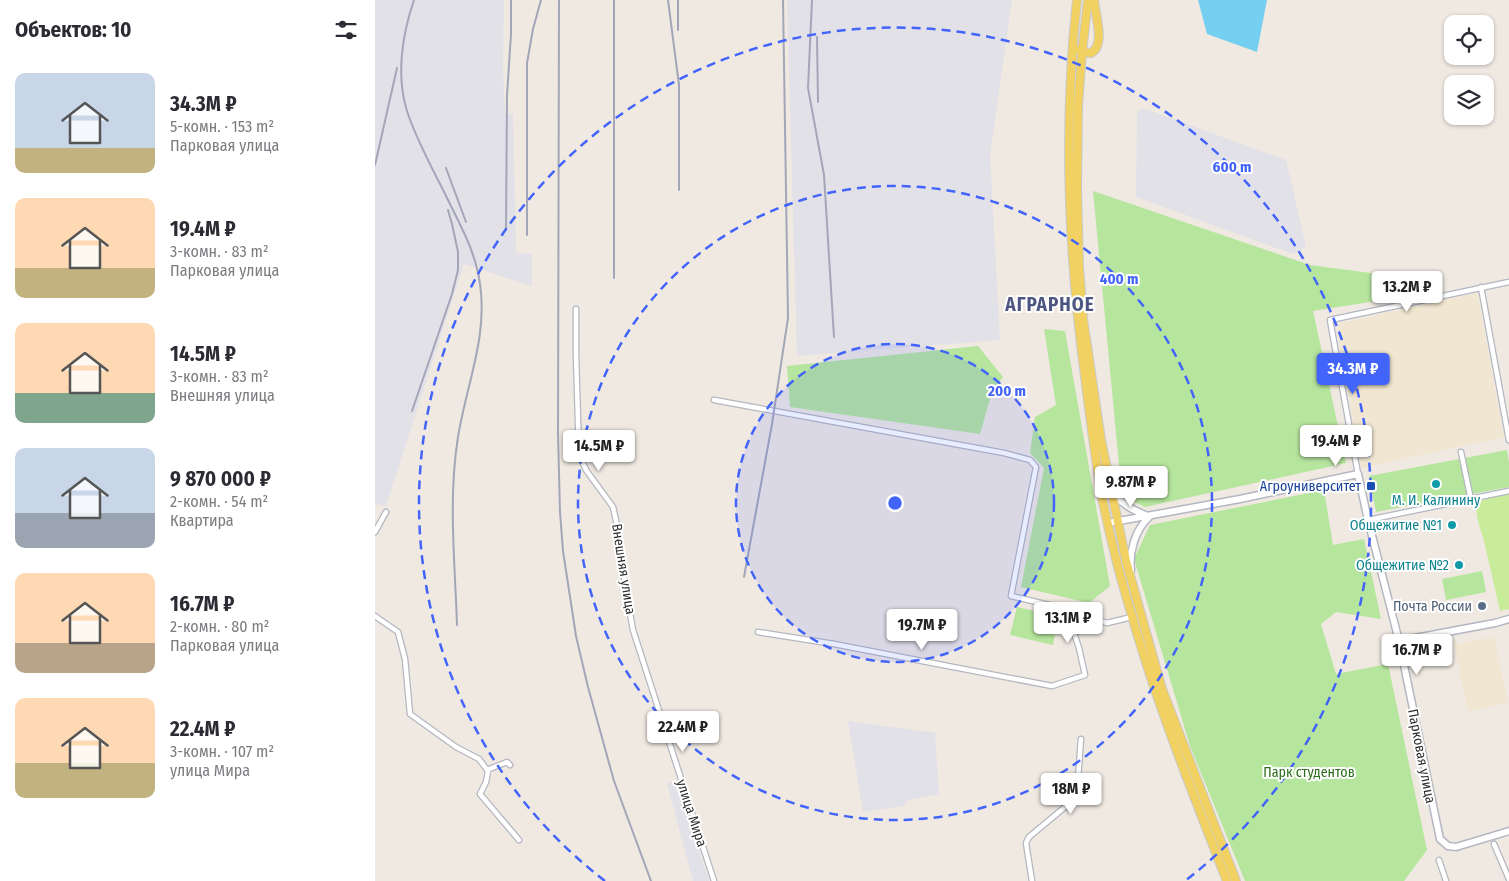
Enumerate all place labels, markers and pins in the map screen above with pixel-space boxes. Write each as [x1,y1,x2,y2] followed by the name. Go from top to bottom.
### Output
[1361,270,1453,313] pin: 13.2M ₽
[1307,352,1399,395] pin: 34.3M ₽
[1290,424,1382,467] pin: 19.4M ₽
[553,430,645,472] pin: 14.5M ₽
[1085,466,1177,508] pin: 9.87M ₽
[1260,478,1361,495] place label: Агроуниверситет
[1430,478,1442,490] marker: М. И. Калинину
[1365,480,1377,492] marker: Агроуниверситет
[1392,492,1481,509] place label: М. И. Калинину
[886,494,904,512] centre of rings
[1350,517,1442,534] place label: Общежитие №1
[1446,519,1458,531] marker: Общежитие №1
[1356,557,1449,574] place label: Общежитие №2
[1453,559,1465,571] marker: Общежитие №2
[1393,598,1472,615] place label: Почта России
[1476,600,1488,612] marker: Почта России
[1022,602,1114,644] pin: 13.1M ₽
[876,608,968,651] pin: 19.7M ₽
[1371,634,1463,676] pin: 16.7M ₽
[637,710,729,753] pin: 22.4M ₽
[1036,772,1106,815] pin: 18M ₽

